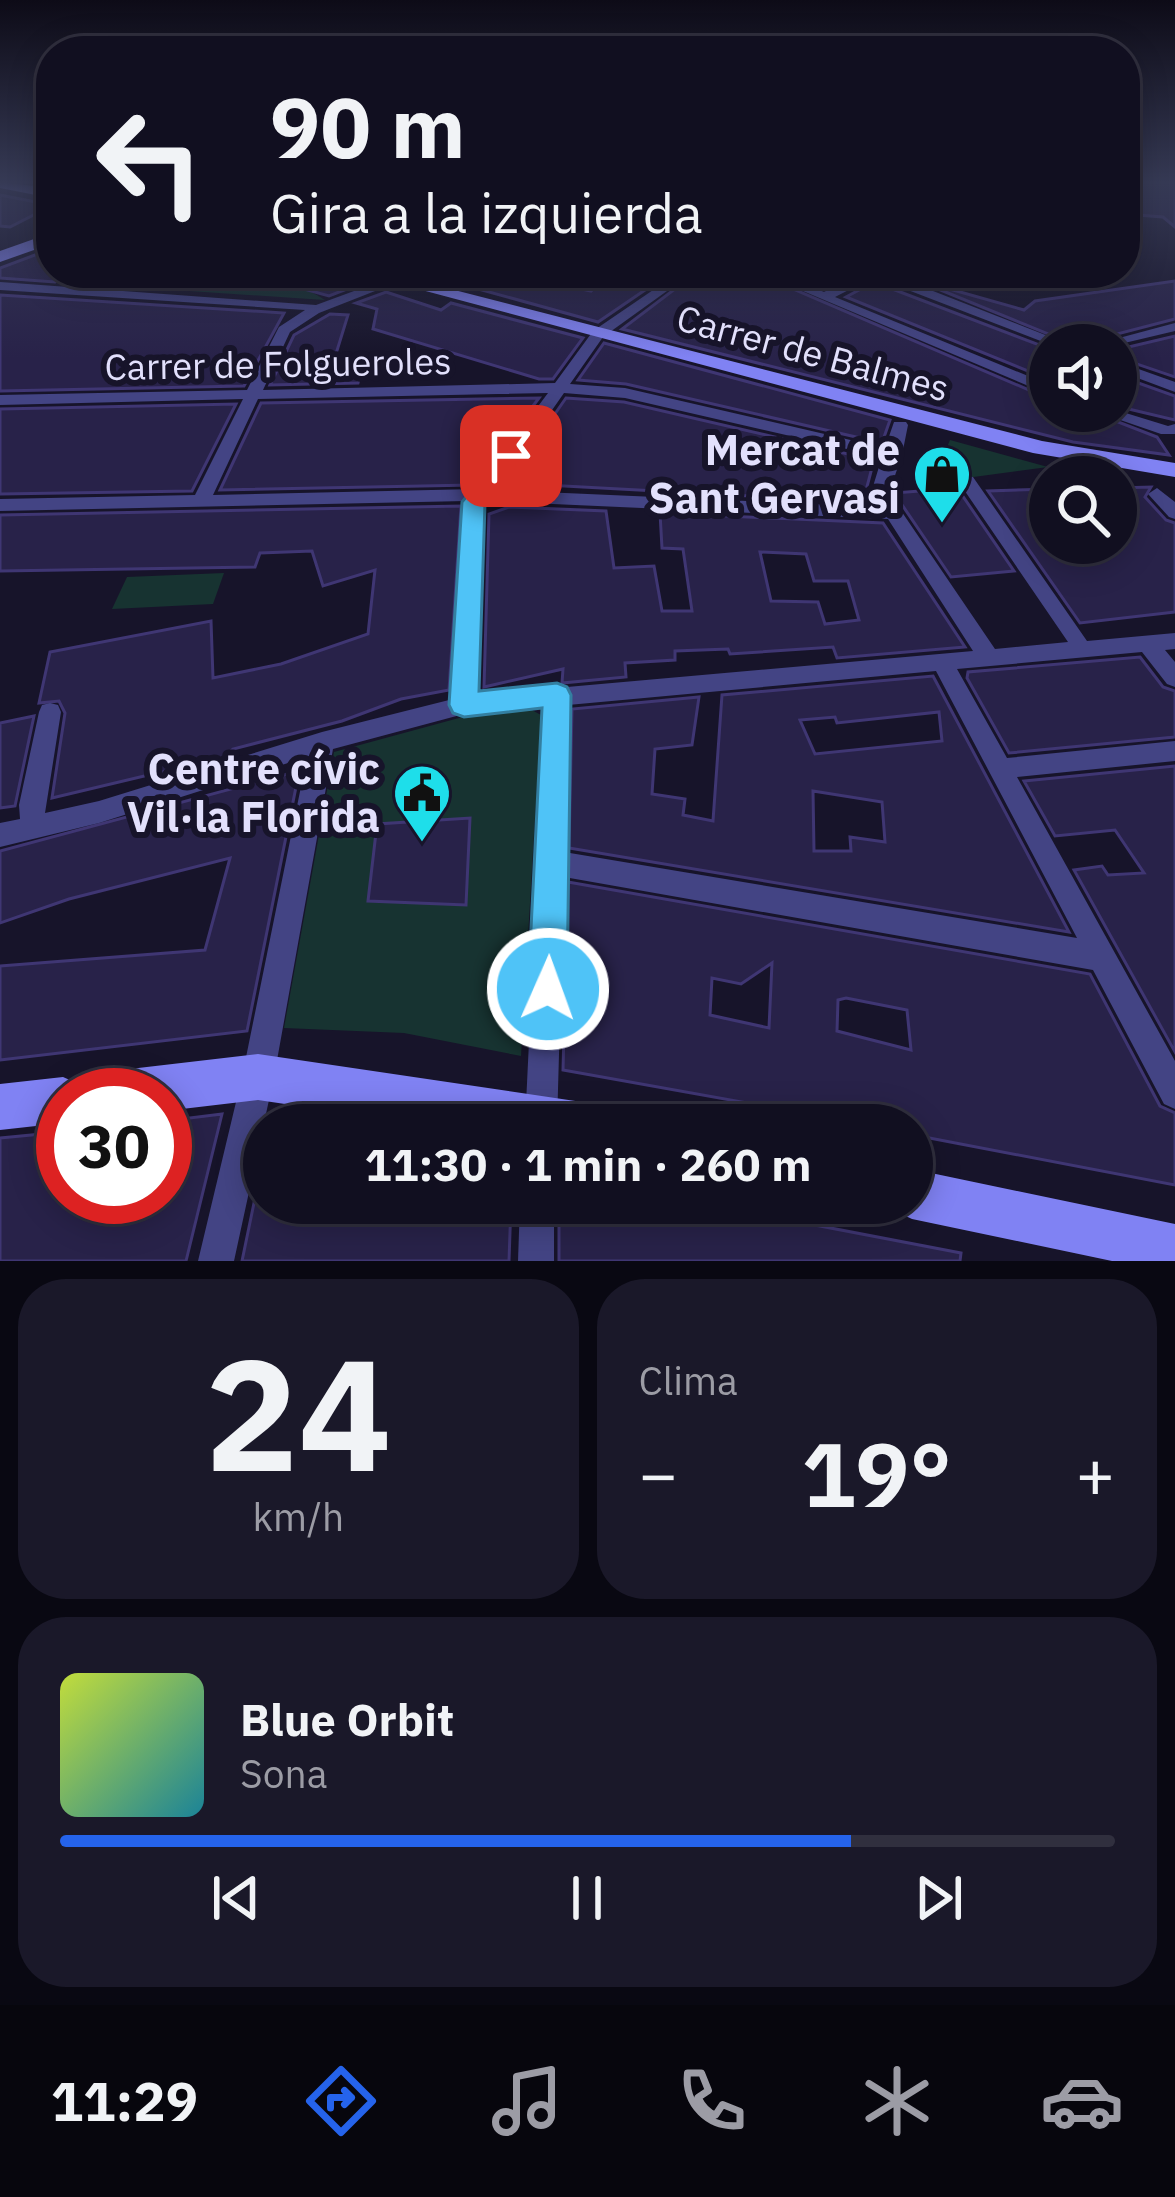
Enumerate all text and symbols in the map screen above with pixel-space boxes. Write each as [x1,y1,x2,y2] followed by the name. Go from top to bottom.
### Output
[270,72,466,181] text: 90 m
[72,84,228,240] icon: left
[270,178,703,248] text: Gira a la izquierda
[672,294,954,411] street label: Carrer de Balmes
[1029,324,1137,564] map controls
[1029,324,1137,432] button: sound
[104,337,452,390] street label: Carrer de Folgueroles
[460,405,562,507] pin
[649,422,900,525] place label: Mercat de Sant Gervasi
[478,423,544,489] icon: arrive
[911,443,973,525] shop icon: Mercat de Sant Gervasi
[1029,456,1137,564] button: search
[127,741,380,844] place label: Centre cívic Vil·la Florida
[391,762,453,844] public building icon: Centre cívic Vil·la Florida
[485,926,611,1052] position arrow
[36,1068,192,1224] speed limit sign: 30
[365,1135,811,1193] text: 11:30 · 1 min · 260 m
[205,1311,392,1514] text: 24
[639,1355,738,1406] text: Clima
[802,1415,952,1532] text: 19°
[639,1430,678,1516] text: −
[1075,1430,1115,1516] text: +
[252,1491,344,1542] text: km/h
[240,1690,454,1748] text: Blue Orbit
[240,1748,327,1799] text: Sona
[203,1865,269,1931] icon: previous
[554,1865,620,1931] icon: pause
[906,1865,972,1931] icon: next
[299,2059,383,2143] icon: directions
[485,2059,569,2143] icon: music
[670,2059,754,2143] icon: phone
[855,2059,939,2143] icon: climate
[1040,2059,1124,2143] icon: car
[51,2066,198,2136] text: 11:29

